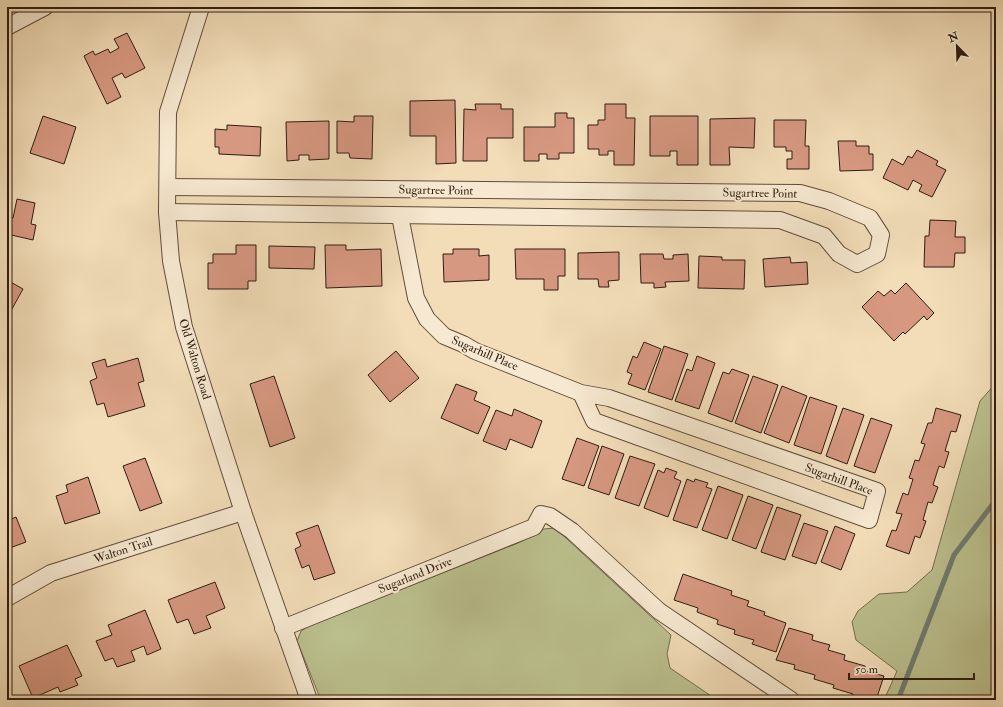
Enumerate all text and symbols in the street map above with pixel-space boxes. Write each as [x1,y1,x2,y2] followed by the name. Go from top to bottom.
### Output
[937,26,977,66] north arrow
[945,29,961,46] text: N
[399,182,474,199] street label: Sugartree Point
[723,185,798,202] street label: Sugartree Point
[175,317,214,401] street label: Old Walton Road
[449,333,520,374] street label: Sugarhill Place
[803,460,875,499] street label: Sugarhill Place
[91,534,154,567] street label: Walton Trail
[376,554,454,597] street label: Sugarland Drive
[849,655,974,681] scale bar
[855,662,879,677] text: 50 m

